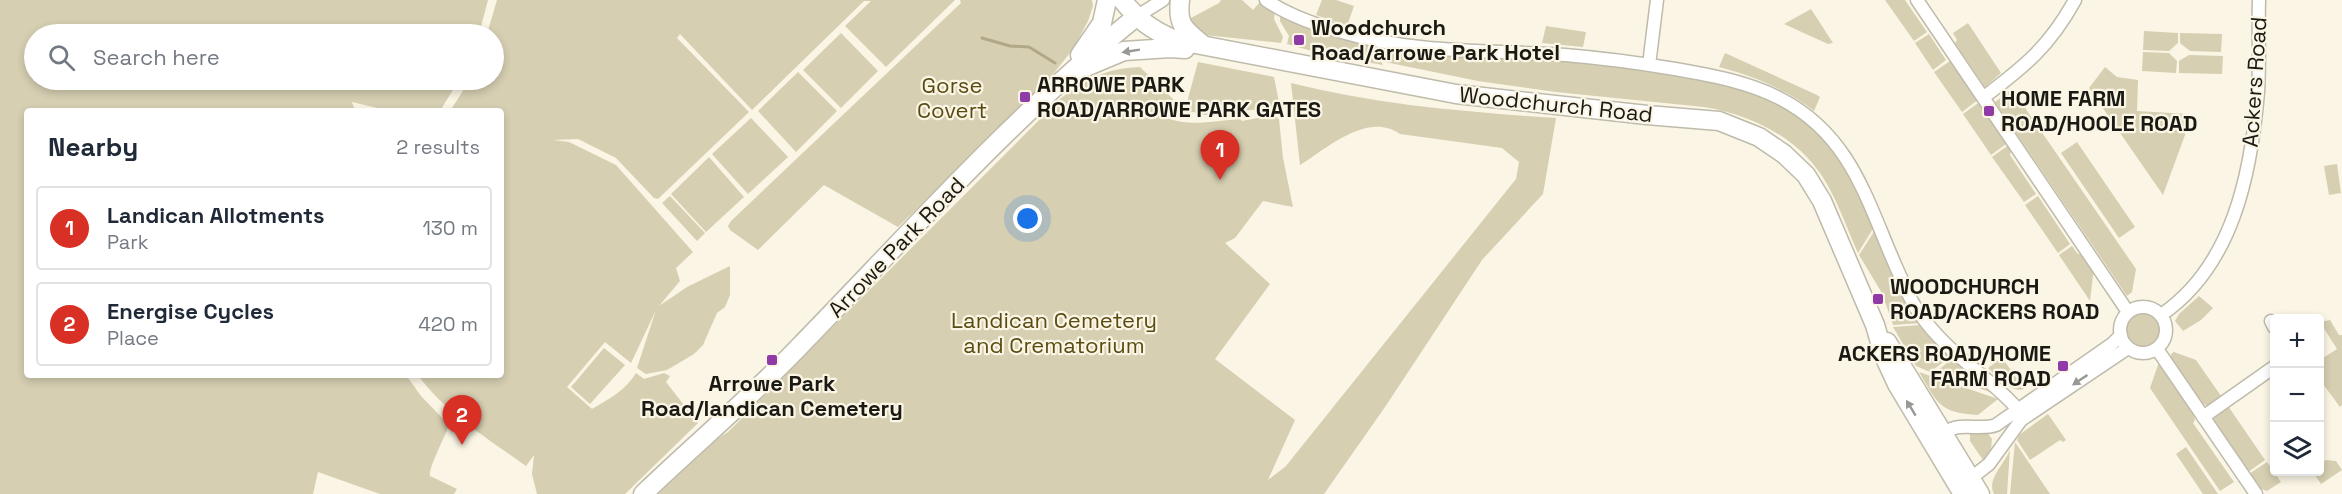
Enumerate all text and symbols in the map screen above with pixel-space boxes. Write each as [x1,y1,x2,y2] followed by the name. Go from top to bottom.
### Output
[1311,13,1560,66] place label: Woodchurch Road/arrowe Park Hotel
[2235,16,2273,148] street label: Ackers Road
[24,24,504,90] search box
[1292,33,1306,47] marker: Woodchurch Road/arrowe Park Hotel
[45,41,78,74] icon: search
[93,43,220,71] text: Search here
[1121,47,1140,56] one-way arrow
[1037,70,1321,123] place label: ARROWE PARK ROAD/ARROWE PARK GATES
[917,71,987,124] park label: Gorse Covert
[1458,80,1654,128] street label: Woodchurch Road
[2001,84,2197,137] place label: HOME FARM ROAD/HOOLE ROAD
[1018,90,1032,104] marker: ARROWE PARK ROAD/ARROWE PARK GATES
[1982,104,1996,118] marker: HOME FARM ROAD/HOOLE ROAD
[48,130,138,164] text: Nearby
[1200,130,1240,180] pin: 1
[396,134,480,160] text: 2 results
[822,171,970,323] street label: Arrowe Park Road
[107,201,325,229] text: Landican Allotments
[1013,204,1042,233] your location
[65,215,74,241] text: 1
[422,215,478,241] text: 130 m
[107,229,149,255] text: Park
[1890,272,2099,325] place label: WOODCHURCH ROAD/ACKERS ROAD
[1871,292,1885,306] marker: WOODCHURCH ROAD/ACKERS ROAD
[107,297,274,325] text: Energise Cycles
[951,306,1157,359] park label: Landican Cemetery and Crematorium
[64,311,75,337] text: 2
[418,311,478,337] text: 420 m
[2270,314,2324,476] map controls
[2270,314,2324,368] button: +
[107,325,159,351] text: Place
[1838,339,2051,392] place label: ACKERS ROAD/HOME FARM ROAD
[765,353,779,367] marker: Arrowe Park Road/landican Cemetery
[2056,359,2070,373] marker: ACKERS ROAD/HOME FARM ROAD
[2270,368,2324,422] button: −
[641,369,903,422] place label: Arrowe Park Road/landican Cemetery
[2072,374,2088,386] one-way arrow
[442,396,482,445] pin: 2
[1906,400,1917,416] one-way arrow
[2270,422,2324,476] button: layers

